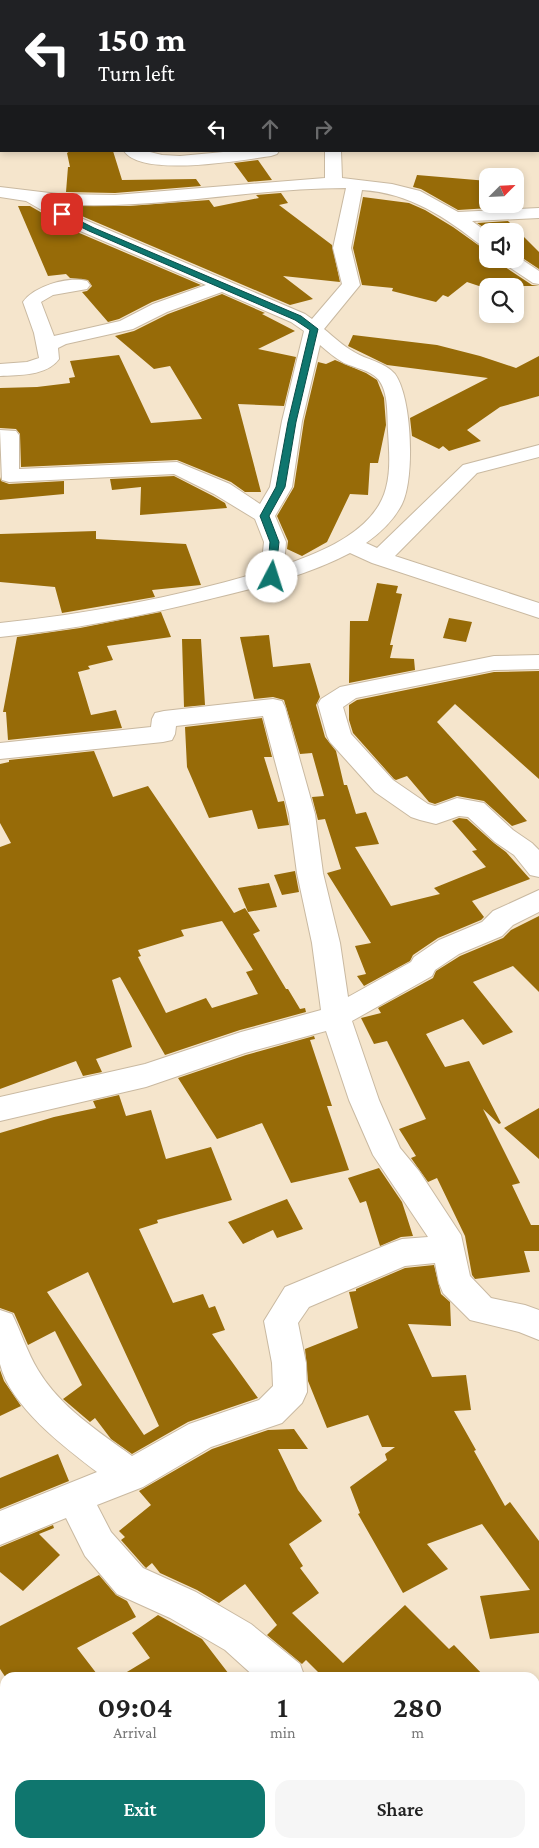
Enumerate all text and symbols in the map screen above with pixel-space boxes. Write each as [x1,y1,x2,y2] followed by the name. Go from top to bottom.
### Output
[15,20,80,85] icon: left
[98,20,186,59] text: 150 m
[98,61,175,86] text: Turn left
[203,115,231,143] icon: left
[256,115,284,143] icon: ahead
[309,115,337,143] icon: right
[479,168,524,212] north arrow
[479,168,524,323] map controls
[41,193,83,235] pin
[48,200,76,228] icon: arrive
[479,223,524,268] button: sound
[479,278,524,323] button: search
[245,550,297,602] position arrow
[97,1690,172,1723] text: 09:04
[277,1690,288,1723] text: 1
[393,1690,443,1723] text: 280
[113,1724,157,1741] text: Arrival
[270,1724,296,1741] text: min
[411,1724,424,1741] text: m
[15,1780,265,1838] button: Exit
[275,1780,525,1838] button: Share

